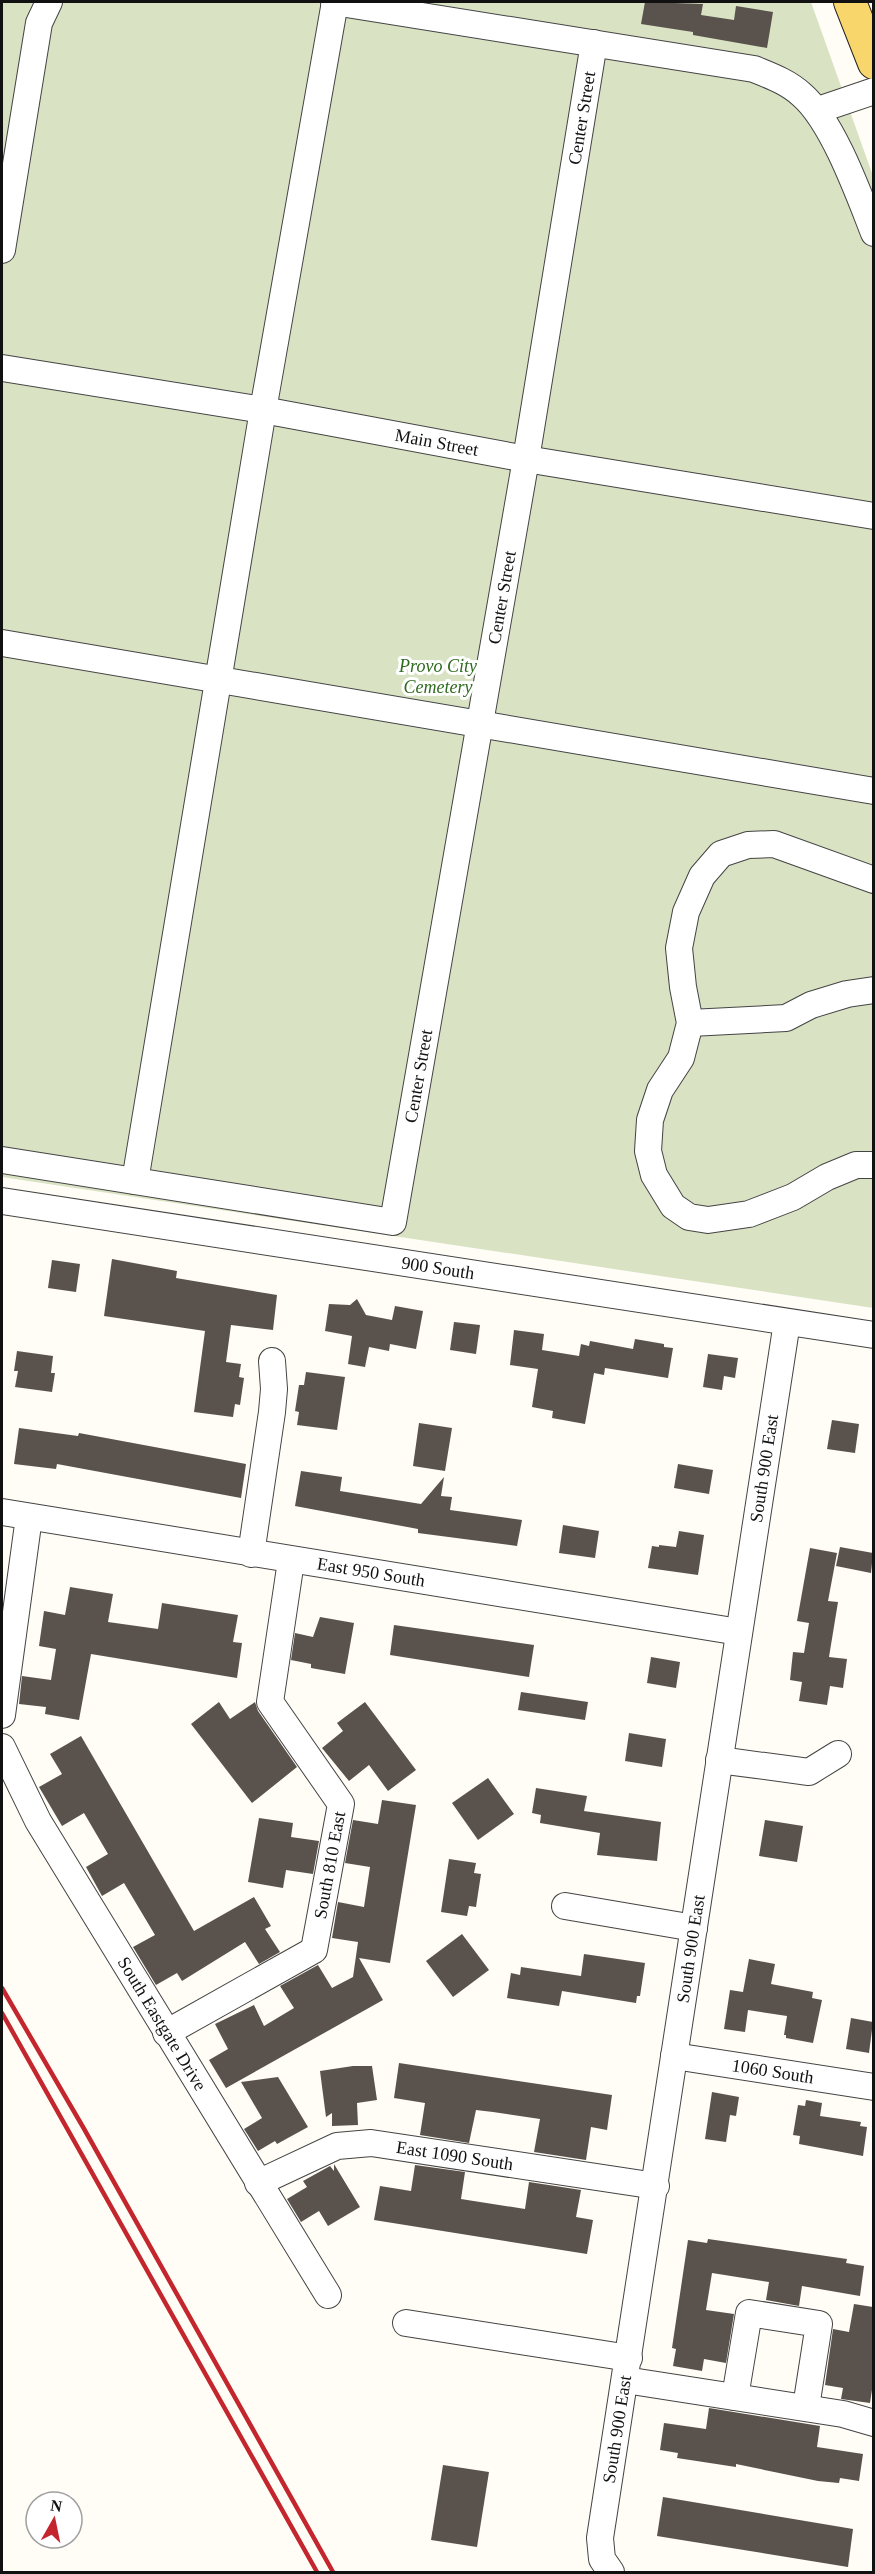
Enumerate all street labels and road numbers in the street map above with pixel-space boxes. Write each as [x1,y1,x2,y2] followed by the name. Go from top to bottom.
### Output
[564,70,599,166] street label: Center Street
[393,425,480,460] street label: Main Street
[484,549,520,646] street label: Center Street
[400,1028,436,1124] street label: Center Street
[400,1253,476,1283] street label: 900 South
[746,1413,782,1524] street label: South 900 East
[316,1553,427,1591] street label: East 950 South
[310,1810,349,1921] street label: South 810 East
[673,1893,709,2004] street label: South 900 East
[114,1953,211,2094] street label: South Eastgate Drive
[731,2055,815,2088] street label: 1060 South
[395,2137,515,2174] street label: East 1090 South
[599,2374,635,2485] street label: South 900 East

